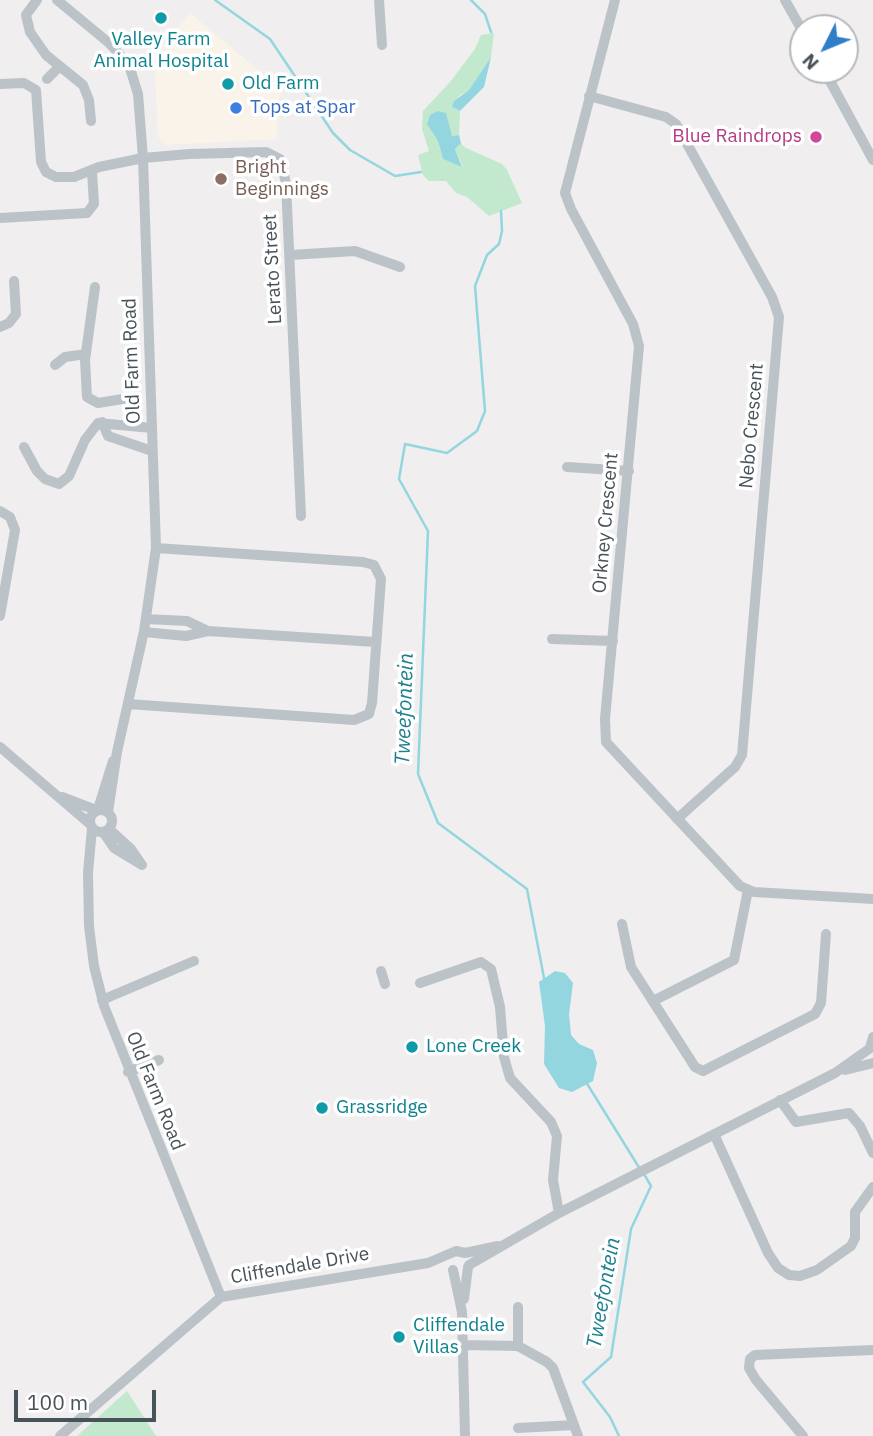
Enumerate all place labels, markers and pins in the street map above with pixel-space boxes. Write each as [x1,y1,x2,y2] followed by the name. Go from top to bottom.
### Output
[153,10,169,26] marker: Valley Farm Animal Hospital
[93,29,229,73] place label: Valley Farm Animal Hospital
[242,73,320,95] place label: Old Farm
[220,76,236,92] marker: Old Farm
[250,97,356,119] place label: Tops at Spar
[228,100,244,116] marker: Tops at Spar
[672,126,802,148] place label: Blue Raindrops
[808,129,824,145] marker: Blue Raindrops
[235,157,329,201] place label: Bright Beginnings
[213,171,229,187] marker: Bright Beginnings
[426,1036,521,1058] place label: Lone Creek
[404,1039,420,1055] marker: Lone Creek
[336,1097,428,1119] place label: Grassridge
[314,1100,330,1116] marker: Grassridge
[413,1315,505,1359] place label: Cliffendale Villas
[391,1329,407,1345] marker: Cliffendale Villas

